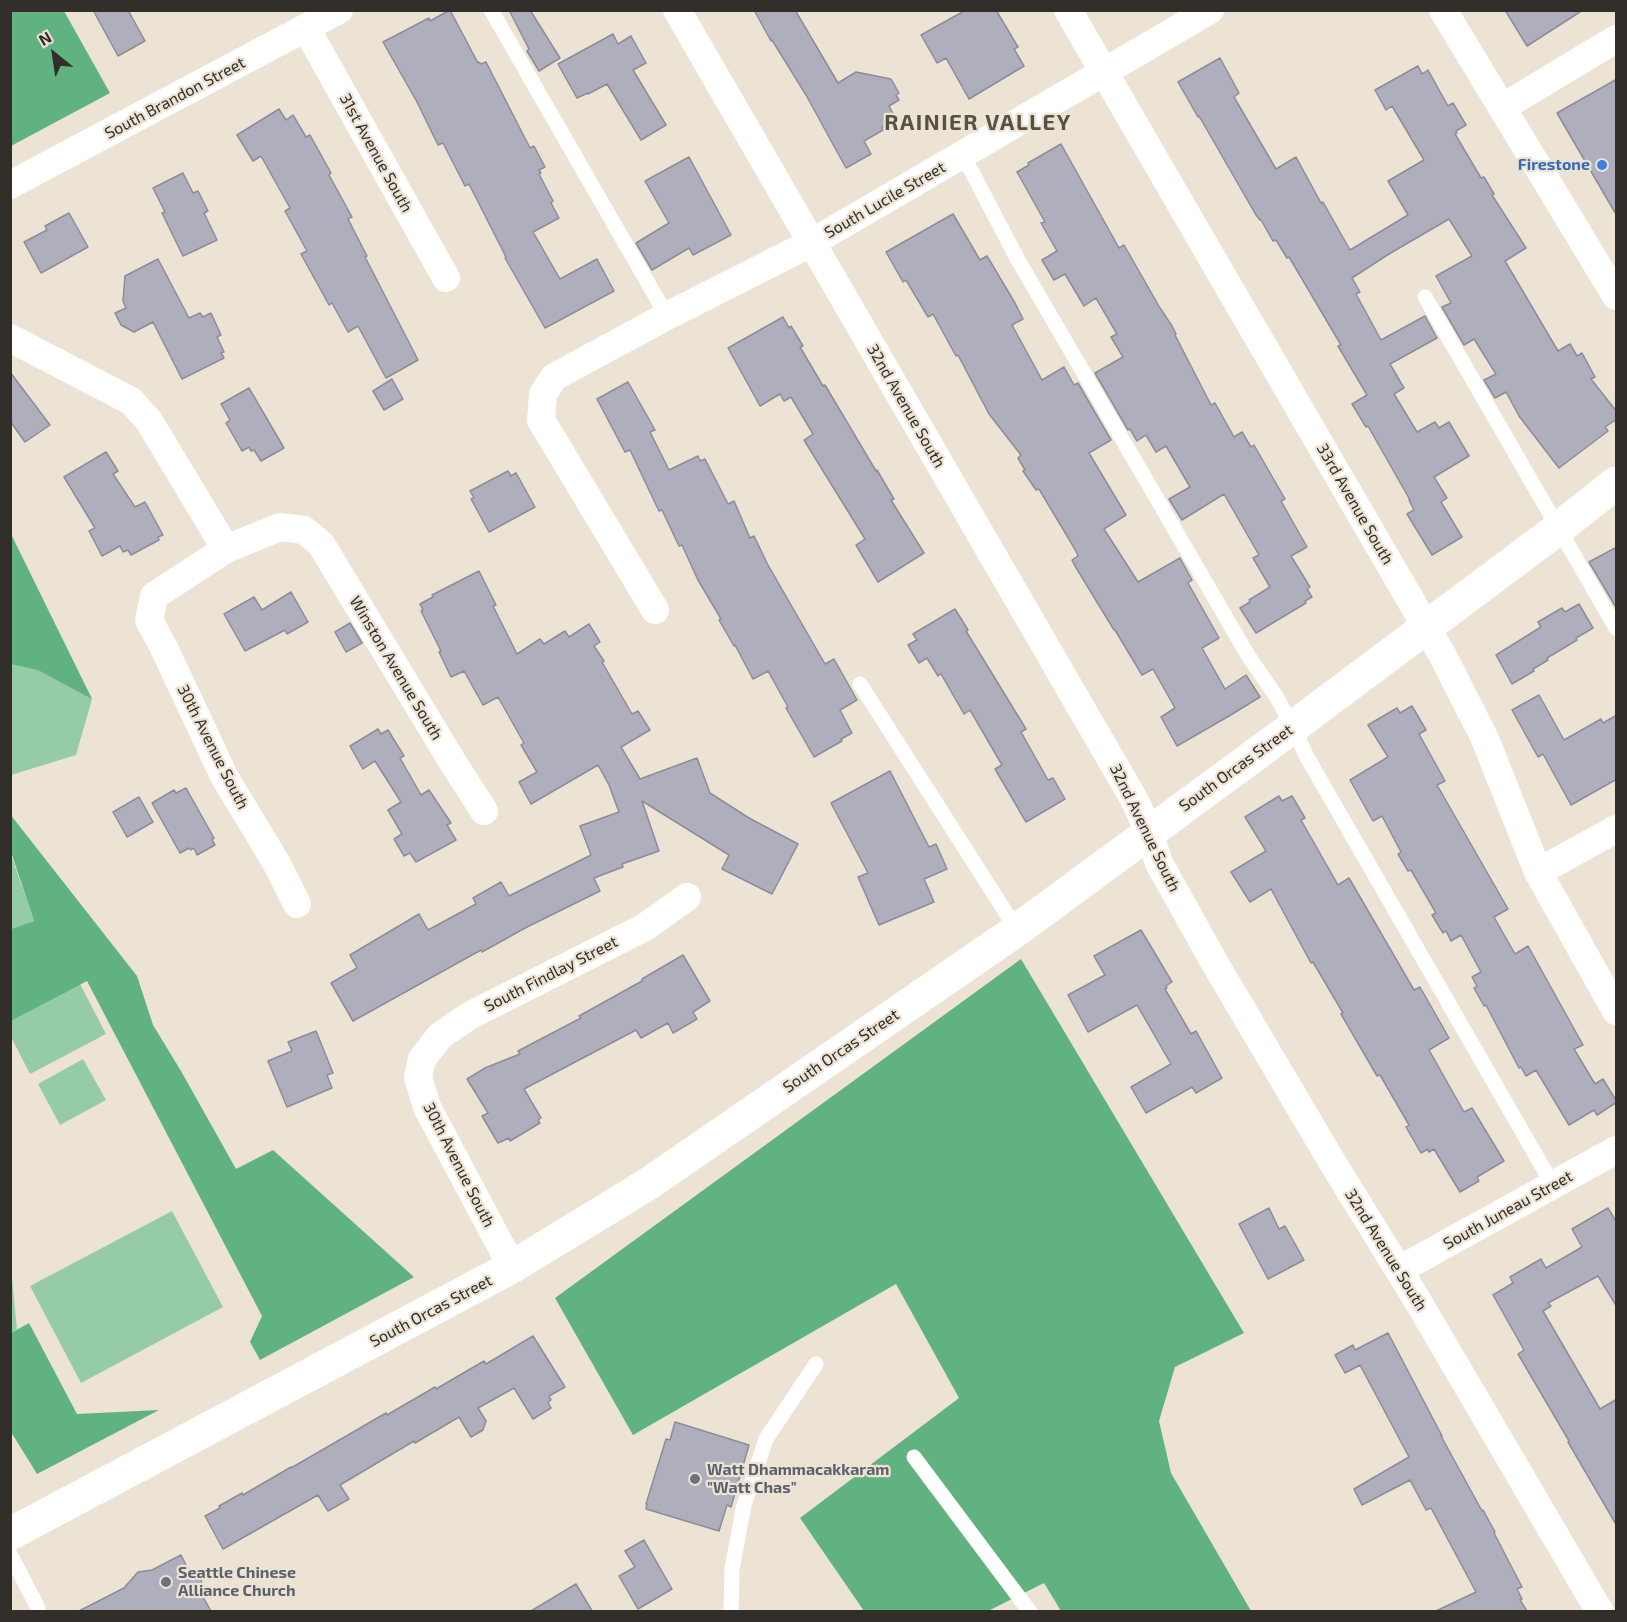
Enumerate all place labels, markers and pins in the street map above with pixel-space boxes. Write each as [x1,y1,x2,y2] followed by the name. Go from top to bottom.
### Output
[1518,155,1590,175] place label: Firestone
[1595,158,1609,172] marker: Firestone
[707,1460,889,1498] place label: Watt Dhammacakkaram "Watt Chas"
[688,1472,702,1486] marker: Watt Dhammacakkaram "Watt Chas"
[178,1563,296,1601] place label: Seattle Chinese Alliance Church
[159,1575,173,1589] marker: Seattle Chinese Alliance Church

